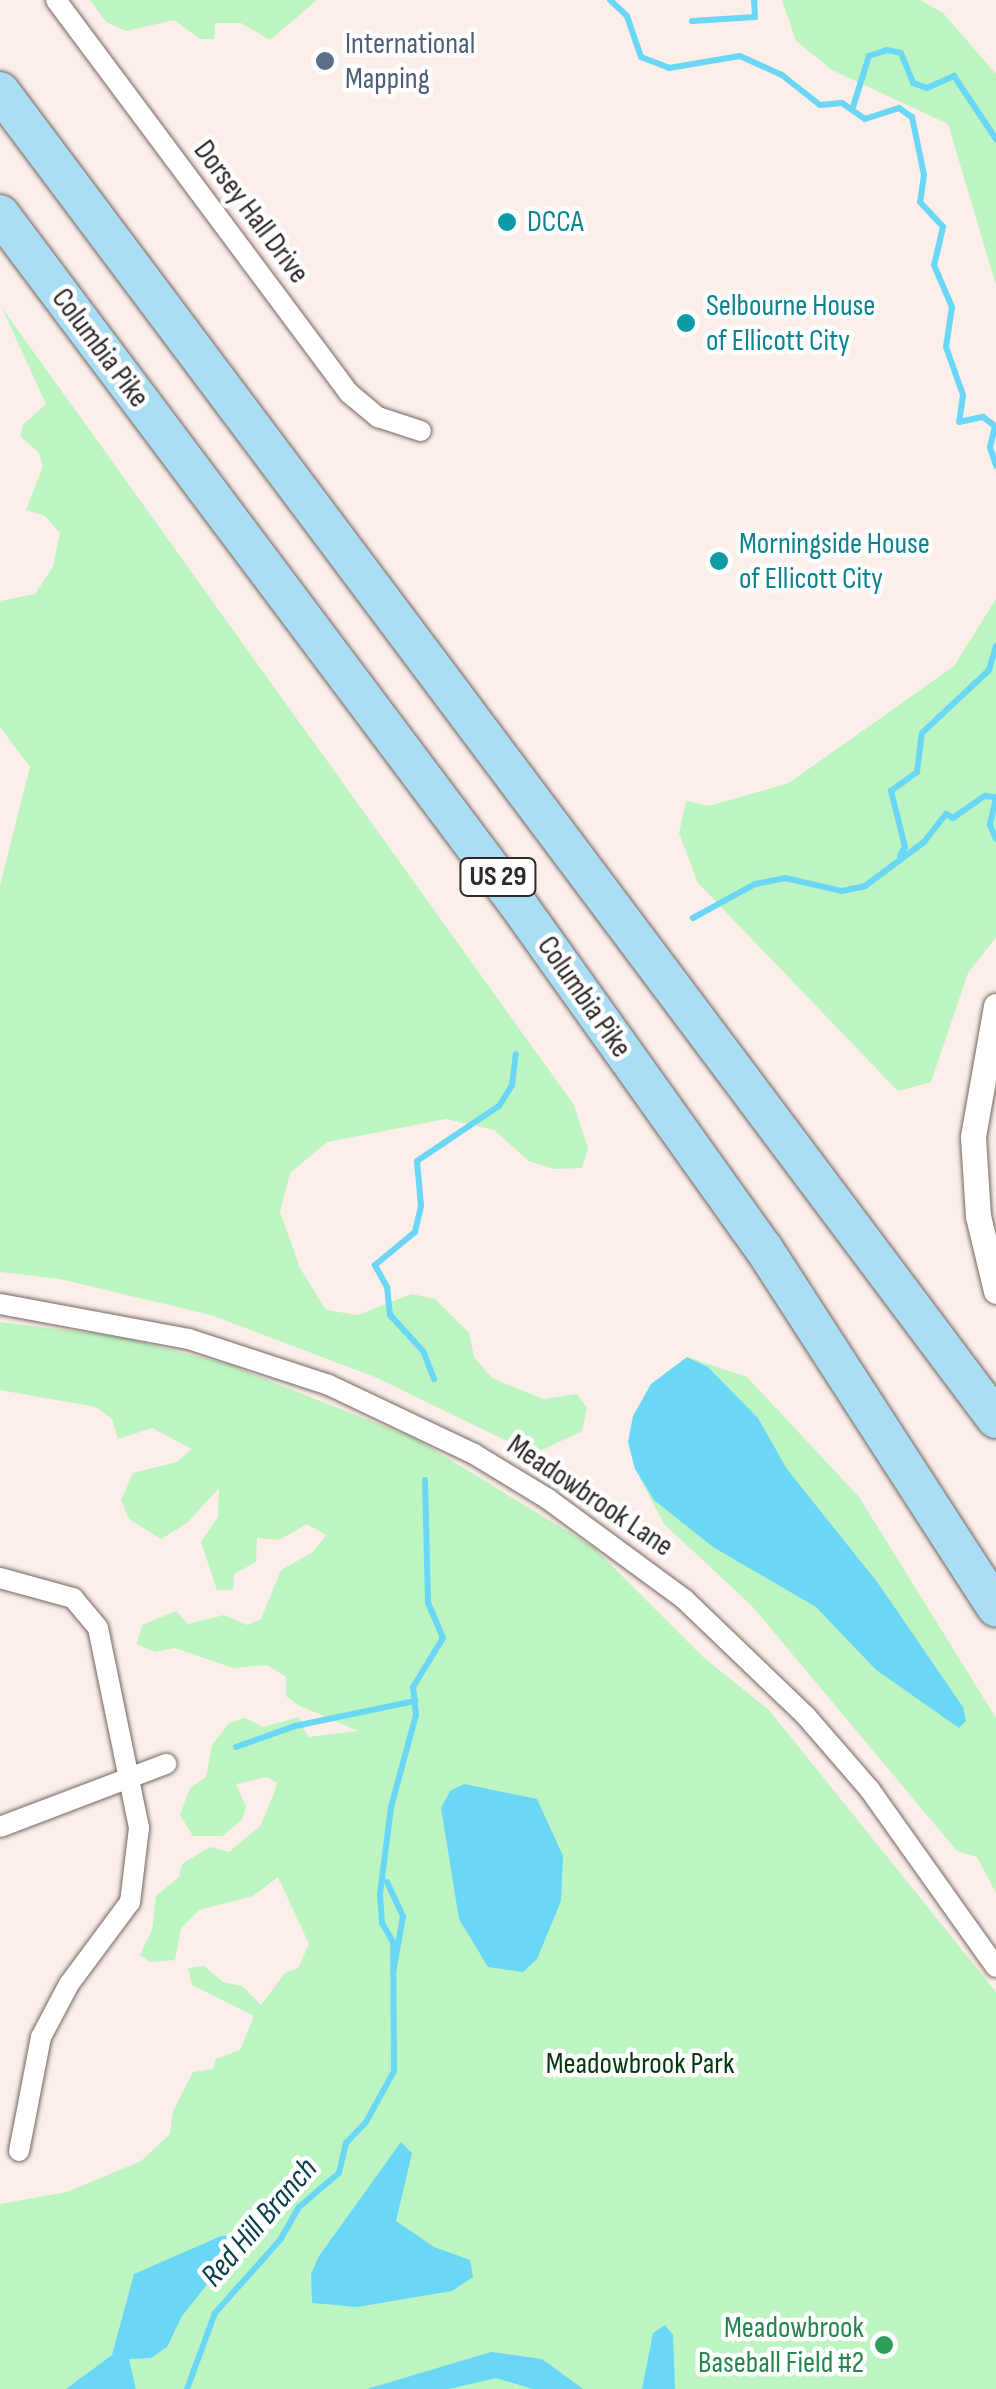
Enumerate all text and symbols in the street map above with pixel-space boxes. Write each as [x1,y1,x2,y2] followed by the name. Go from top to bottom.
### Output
[345,26,475,96] place label: International Mapping
[314,50,336,72] marker: International Mapping
[186,134,316,290] street label: Dorsey Hall Drive
[527,204,584,240] place label: DCCA
[496,211,518,233] marker: DCCA
[44,281,156,415] street label: Columbia Pike
[706,288,875,358] place label: Selbourne House of Ellicott City
[675,312,697,334] marker: Selbourne House of Ellicott City
[739,526,930,596] place label: Morningside House of Ellicott City
[708,550,730,572] marker: Morningside House of Ellicott City
[458,854,538,900] road number: US 29
[529,929,639,1065] street label: Columbia Pike
[500,1427,680,1565] street label: Meadowbrook Lane
[546,2046,734,2082] park label: Meadowbrook Park
[194,2151,326,2295] water label: Red Hill Branch
[698,2310,864,2380] place label: Meadowbrook Baseball Field #2
[873,2334,895,2356] marker: Meadowbrook Baseball Field #2

